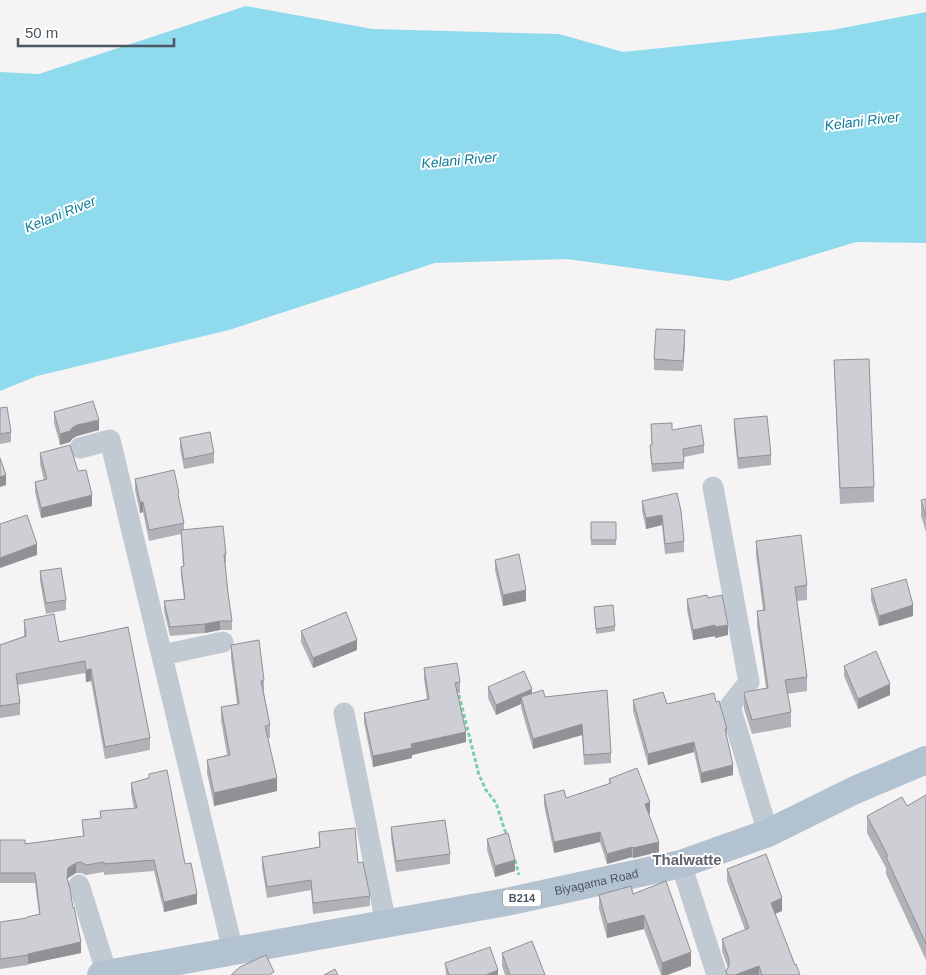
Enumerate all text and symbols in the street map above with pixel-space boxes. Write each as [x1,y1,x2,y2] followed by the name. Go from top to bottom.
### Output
[18,15,174,47] scale bar
[25,24,58,41] text: 50 m
[824,108,902,134] water label: Kelani River
[421,149,499,171] water label: Kelani River
[22,192,99,236] water label: Kelani River
[652,851,722,868] district label: Thalwatte
[553,866,640,898] street label: Biyagama Road
[503,890,541,906] road number: B214

